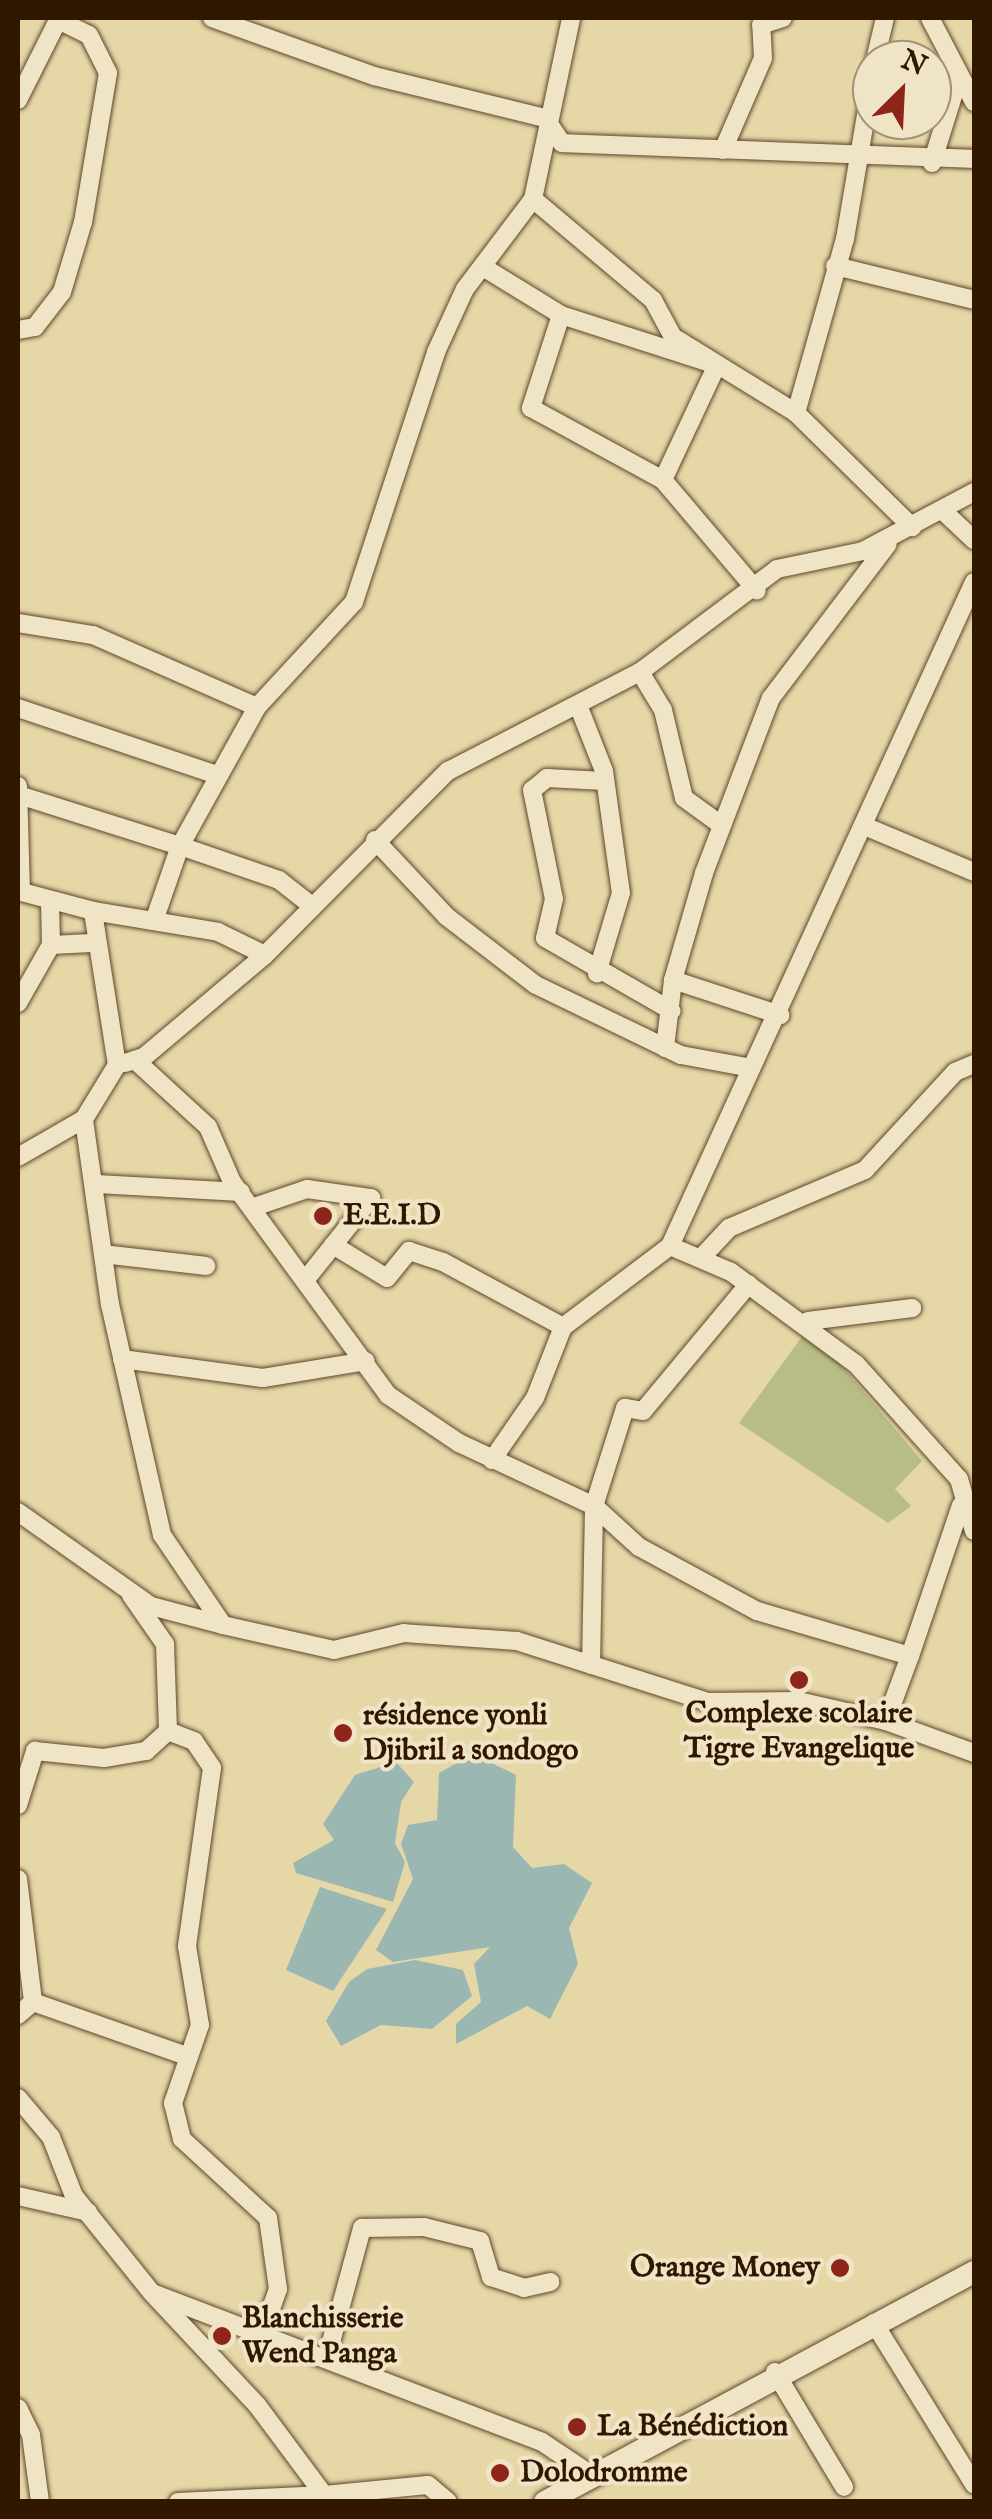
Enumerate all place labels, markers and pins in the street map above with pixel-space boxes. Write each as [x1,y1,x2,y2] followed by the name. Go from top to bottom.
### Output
[343,1198,441,1234] place label: E.E.I.D
[312,1205,334,1227] marker: E.E.I.D
[788,1669,810,1691] marker: Complexe scolaire Tigre Evangelique
[684,1696,914,1766] place label: Complexe scolaire Tigre Evangelique
[363,1698,578,1768] place label: résidence yonli Djibril a sondogo
[332,1722,354,1744] marker: résidence yonli Djibril a sondogo
[630,2250,820,2286] place label: Orange Money
[829,2257,851,2279] marker: Orange Money
[242,2301,403,2372] place label: Blanchisserie Wend Panga
[211,2325,233,2347] marker: Blanchisserie Wend Panga
[597,2409,788,2445] place label: La Bénédiction
[566,2416,588,2438] marker: La Bénédiction
[520,2455,688,2491] place label: Dolodromme
[489,2462,511,2484] marker: Dolodromme

